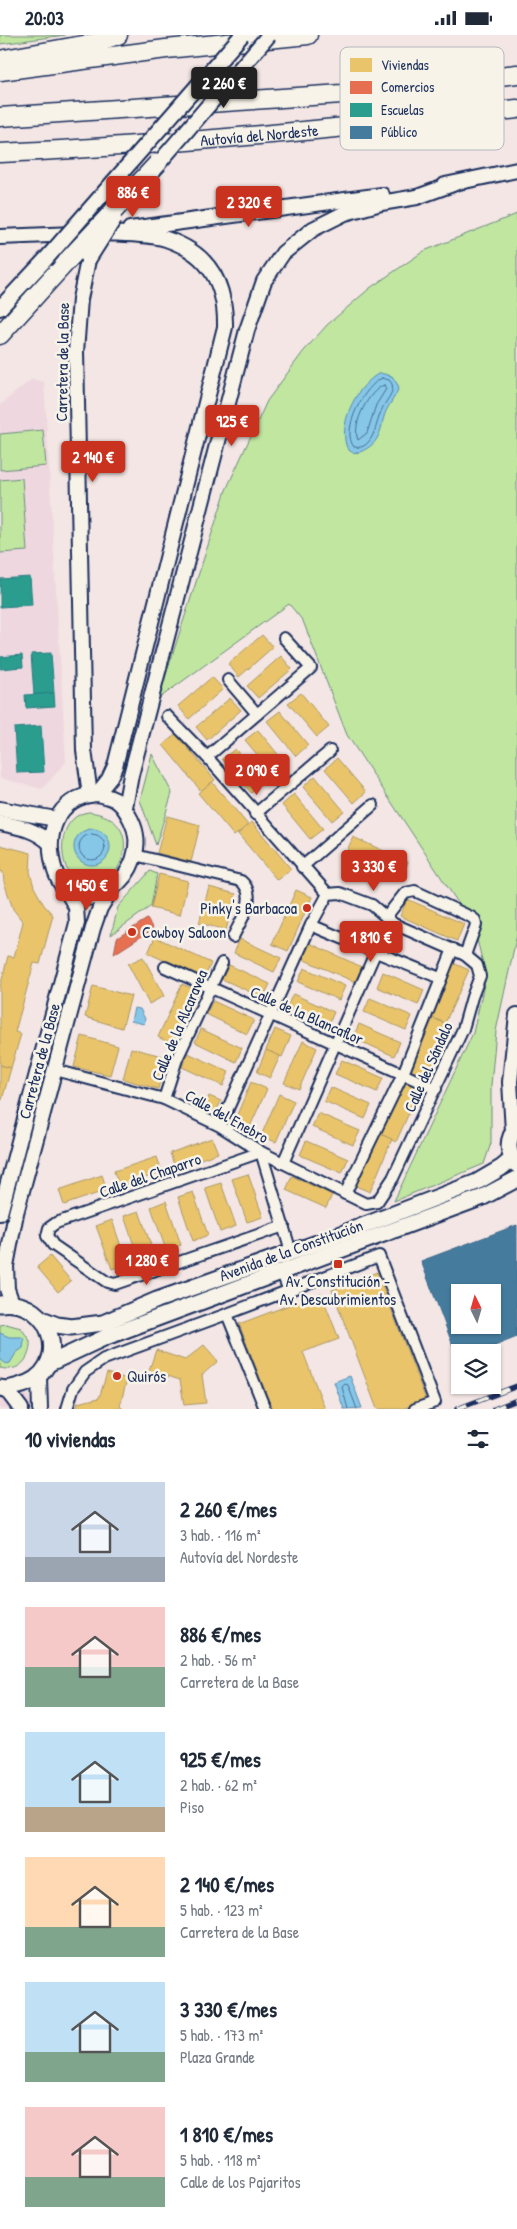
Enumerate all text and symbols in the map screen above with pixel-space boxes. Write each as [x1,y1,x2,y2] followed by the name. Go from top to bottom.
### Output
[25,5,64,31] text: 20:03
[340,47,504,150] legend
[381,55,429,74] text: Viviendas
[178,67,270,109] pin: 2 260 €
[202,72,246,94] text: 2 260 €
[381,77,434,96] text: Comercios
[381,100,424,119] text: Escuelas
[199,119,320,151] street label: Autovía del Nordeste
[381,122,417,141] text: Público
[98,175,168,218] pin: 886 €
[117,181,149,203] text: 886 €
[203,185,295,228] pin: 2 320 €
[227,191,271,213] text: 2 320 €
[50,302,74,422] street label: Carretera de la Base
[197,405,267,447] pin: 925 €
[216,410,248,432] text: 925 €
[47,441,139,483] pin: 2 140 €
[72,446,114,468] text: 2 140 €
[211,753,303,796] pin: 2 090 €
[236,759,278,781] text: 2 090 €
[328,849,420,892] pin: 3 330 €
[352,855,396,877] text: 3 330 €
[41,869,133,911] pin: 1 450 €
[67,874,107,896] text: 1 450 €
[200,897,297,919] place label: Pinky's Barbacoa
[301,902,313,914] marker: Pinky's Barbacoa
[142,921,226,943] place label: Cowboy Saloon
[325,921,417,963] pin: 1 810 €
[126,926,138,938] marker: Cowboy Saloon
[351,926,391,948] text: 1 810 €
[146,966,212,1084] street label: Calle de la Alcaravea
[247,980,367,1050] street label: Calle de la Blancaflor
[13,1000,65,1121] street label: Carretera de la Base
[398,1018,458,1116] street label: Calle del Sándalo
[181,1084,273,1148] street label: Calle del Enebro
[96,1147,204,1203] street label: Calle del Chaparro
[216,1214,366,1286] street label: Avenida de la Constitución
[101,1243,193,1286] pin: 1 280 €
[126,1249,168,1271] text: 1 280 €
[332,1258,344,1270] marker: Av. Constitución - Av. Descubrimientos
[280,1270,396,1310] place label: Av. Constitución - Av. Descubrimientos
[451,1284,501,1334] north arrow
[451,1284,501,1394] map controls
[451,1344,501,1394] button: layers
[127,1365,166,1387] place label: Quirós
[111,1370,123,1382] marker: Quirós
[25,1425,115,1454] text: 10 viviendas
[464,1425,492,1453] icon: filters
[180,1495,277,1524] text: 2 260 €/mes
[65,1502,125,1562] icon: home
[180,1524,261,1546] text: 3 hab. · 116 m²
[180,1546,298,1568] text: Autovía del Nordeste
[180,1620,261,1649] text: 886 €/mes
[65,1627,125,1687] icon: home
[180,1649,256,1671] text: 2 hab. · 56 m²
[180,1671,299,1693] text: Carretera de la Base
[180,1745,261,1774] text: 925 €/mes
[65,1752,125,1812] icon: home
[180,1774,257,1796] text: 2 hab. · 62 m²
[180,1796,204,1818] text: Piso
[180,1870,274,1899] text: 2 140 €/mes
[65,1877,125,1937] icon: home
[180,1899,263,1921] text: 5 hab. · 123 m²
[180,1921,299,1943] text: Carretera de la Base
[180,1995,277,2024] text: 3 330 €/mes
[65,2002,125,2062] icon: home
[180,2024,263,2046] text: 5 hab. · 173 m²
[180,2046,255,2068] text: Plaza Grande
[180,2120,273,2149] text: 1 810 €/mes
[65,2127,125,2187] icon: home
[180,2149,261,2171] text: 5 hab. · 118 m²
[180,2171,301,2193] text: Calle de los Pajaritos

